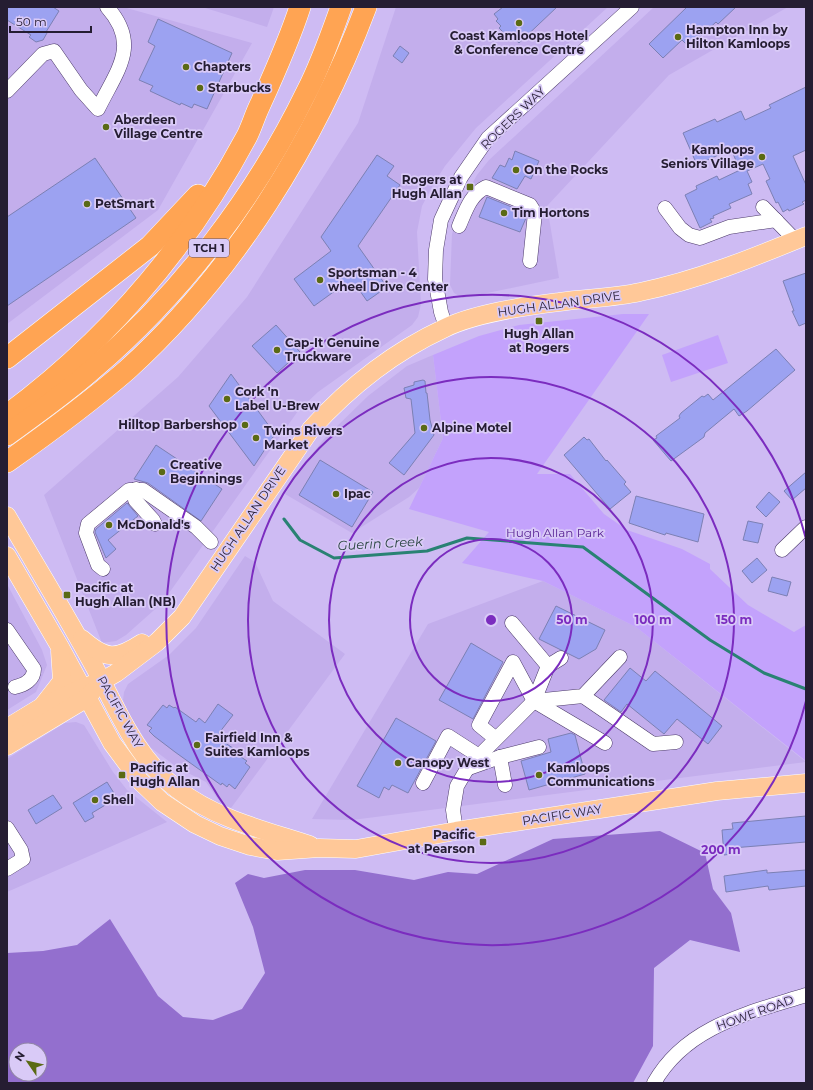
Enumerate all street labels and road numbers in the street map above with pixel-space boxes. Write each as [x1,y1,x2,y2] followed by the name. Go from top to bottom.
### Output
[477,83,548,152] street label: ROGERS WAY
[189,239,229,257] road number: TCH 1
[497,287,621,320] street label: HUGH ALLAN DRIVE
[207,463,288,574] street label: HUGH ALLAN DRIVE
[94,673,147,751] street label: PACIFIC WAY
[521,801,603,828] street label: PACIFIC WAY
[714,992,796,1033] street label: HOWE ROAD

